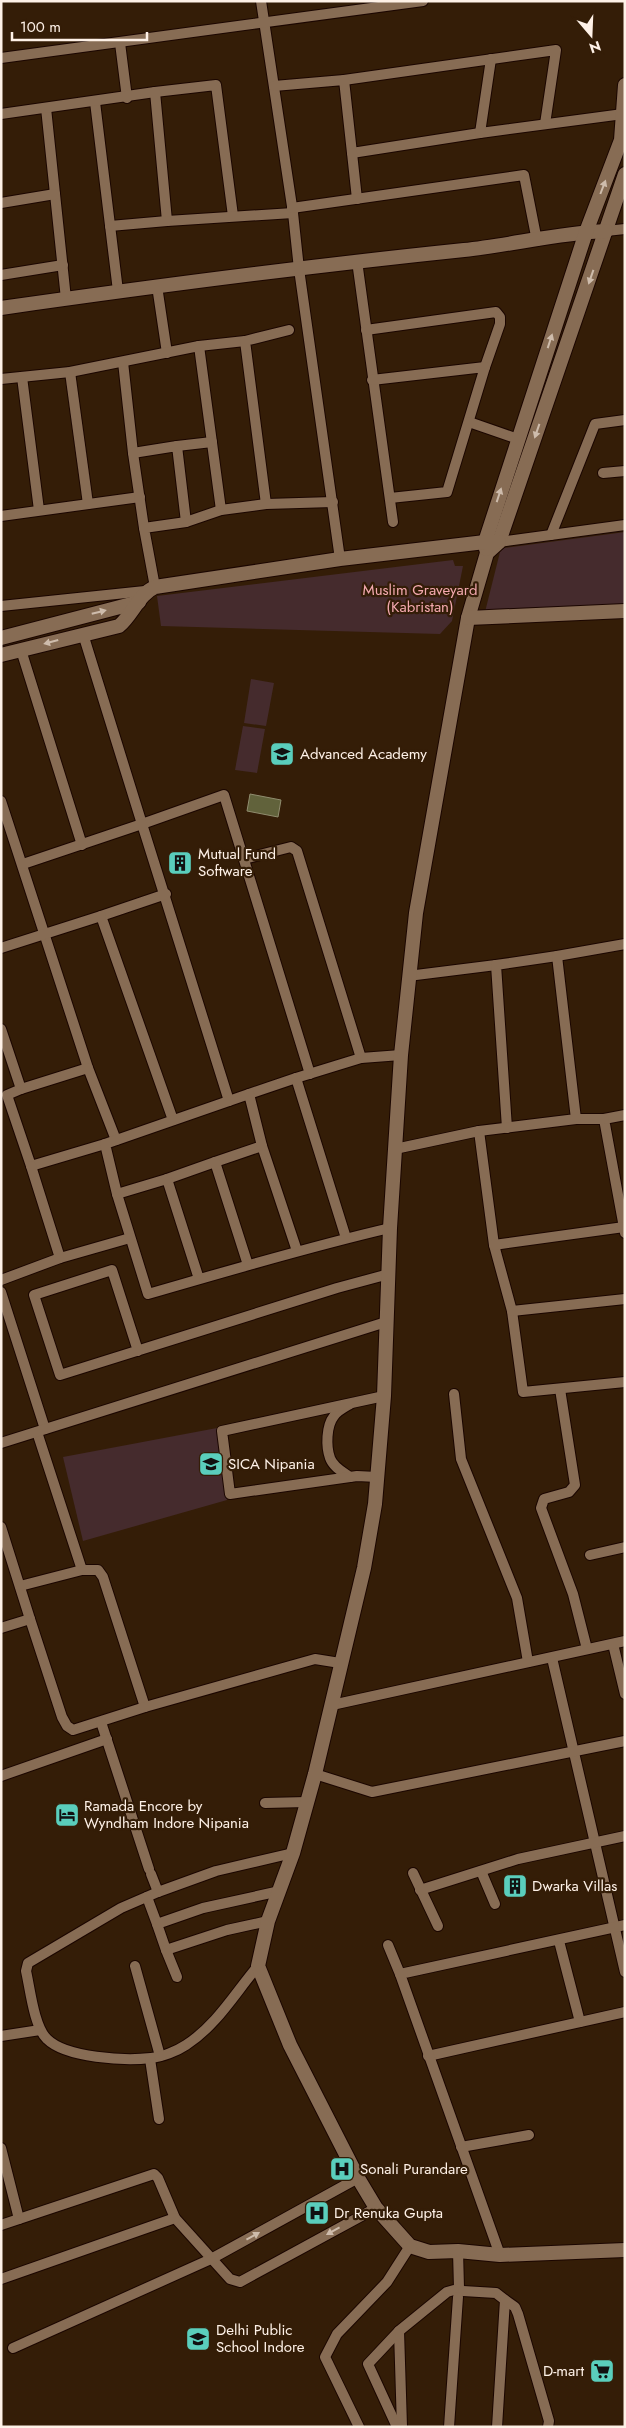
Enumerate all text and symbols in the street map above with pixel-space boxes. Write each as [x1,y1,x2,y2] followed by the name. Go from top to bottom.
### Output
[12,10,148,42] scale bar
[566,10,616,60] north arrow
[20,16,61,38] text: 100 m
[587,36,604,59] text: N
[600,180,607,195] one-way arrow
[587,270,595,285] one-way arrow
[546,333,554,348] one-way arrow
[533,423,540,438] one-way arrow
[496,488,504,503] one-way arrow
[363,579,477,618] park label: Muslim Graveyard (Kabristan)
[92,608,107,616] one-way arrow
[43,639,58,647] one-way arrow
[269,741,295,767] school or university icon: Advanced Academy
[300,743,427,765] place label: Advanced Academy
[198,843,276,882] place label: Mutual Fund Software
[167,850,193,876] building icon: Mutual Fund Software
[198,1451,224,1477] school or university icon: SICA Nipania
[228,1453,315,1475] place label: SICA Nipania
[84,1795,249,1834] place label: Ramada Encore by Wyndham Indore Nipania
[54,1802,80,1828] hotel icon: Ramada Encore by Wyndham Indore Nipania
[502,1873,528,1899] building icon: Dwarka Villas
[532,1875,617,1897] place label: Dwarka Villas
[329,2156,355,2182] hospital icon: Sonali Purandare
[360,2158,468,2180] place label: Sonali Purandare
[304,2200,330,2226] hospital icon: Dr Renuka Gupta
[334,2202,443,2224] place label: Dr Renuka Gupta
[326,2227,340,2235] one-way arrow
[247,2231,260,2240] one-way arrow
[216,2319,305,2358] place label: Delhi Public School Indore
[185,2326,211,2352] school or university icon: Delhi Public School Indore
[589,2358,615,2384] supermarket icon: D-mart
[543,2360,584,2382] place label: D-mart

